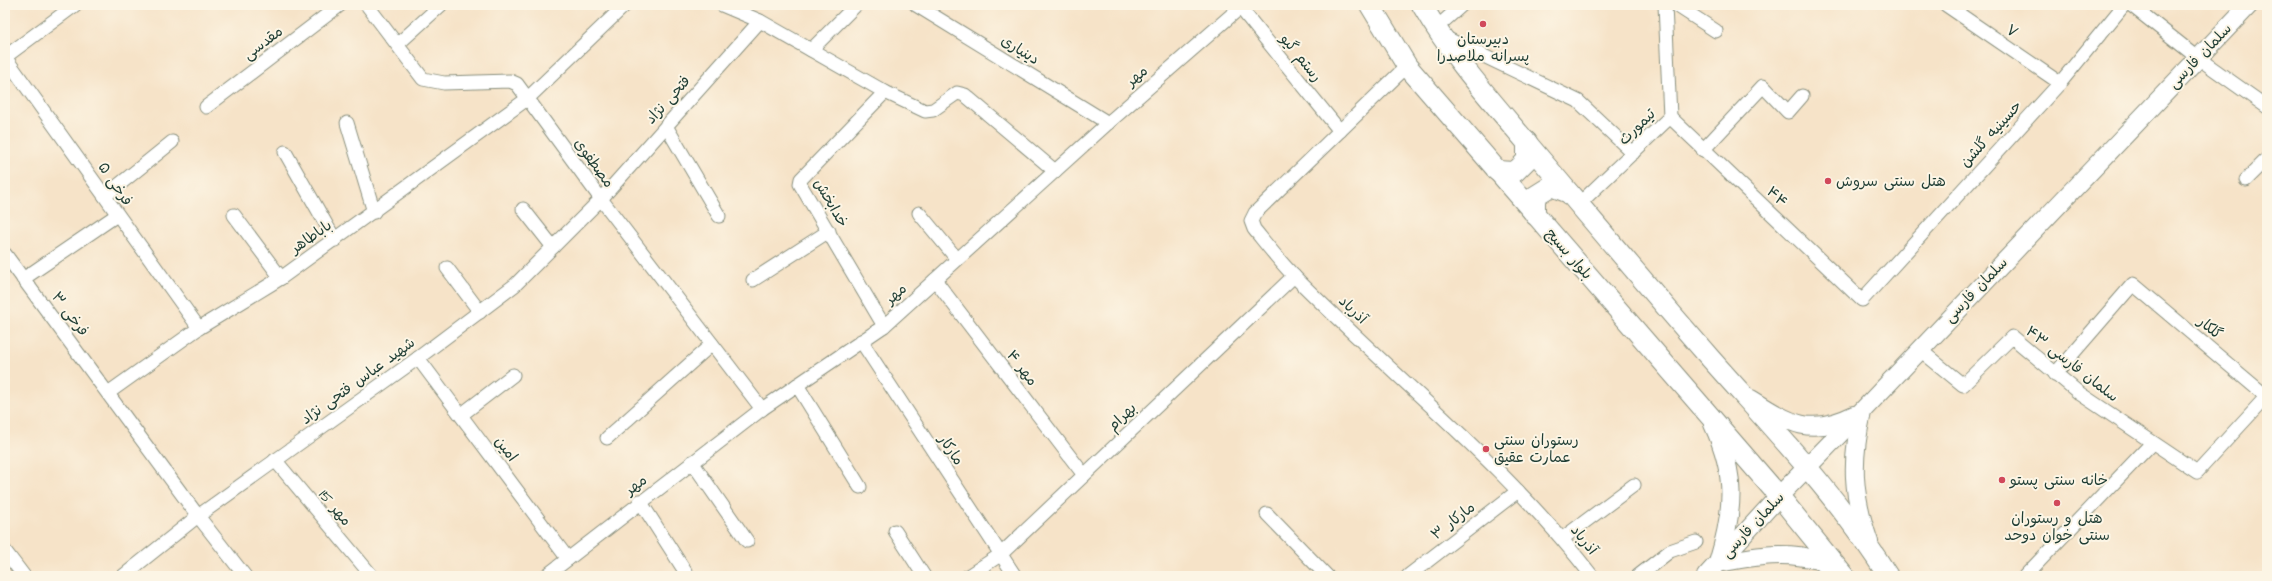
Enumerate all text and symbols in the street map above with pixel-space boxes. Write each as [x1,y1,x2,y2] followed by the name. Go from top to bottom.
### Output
[1478,19,1488,29] marker: دبیرستان پسرانه ملاصدرا
[2002,19,2022,43] street label: ۷
[2163,19,2237,93] street label: سلمان فارسی
[239,21,287,65] street label: مقدسی
[1275,29,1327,86] street label: رستم گیو
[1437,29,1529,67] place label: دبیرستان پسرانه ملاصدرا
[997,30,1043,70] street label: دینیاری
[1120,61,1153,93] street label: مهر
[641,71,695,129] street label: فتحی نژاد
[1955,96,2027,172] street label: حسینیه گلشن
[1614,104,1661,150] street label: تیمورث
[569,134,619,192] street label: مصطفوی
[93,158,137,210] street label: فرخی ۵
[1836,171,1946,192] place label: هتل سنتی سروش
[809,175,853,231] street label: خدابخش
[1823,176,1833,186] marker: هتل سنتی سروش
[1762,182,1792,212] street label: ۴۴
[284,215,336,260] street label: باباطاهر
[1541,224,1597,284] street label: بلوار بسیج
[1939,253,2013,327] street label: سلمان فارسی
[879,279,912,311] street label: مهر
[46,287,94,341] street label: فرخی ۳
[1334,291,1373,330] street label: آذرباد
[2192,311,2227,345] street label: گلکار
[2021,321,2123,407] street label: سلمان فارسی ۴۳
[297,332,419,430] street label: شهید عباس فتحی نژاد
[1002,346,1042,390] street label: مهر ۴
[1103,398,1142,437] street label: بهرام
[933,430,969,469] street label: مارکار
[1494,430,1579,468] place label: رستوران سنتی عمارت عقیق
[490,432,522,466] street label: امین
[1481,444,1491,454] marker: رستوران سنتی عمارت عقیق
[619,470,651,502] street label: مهر
[2009,470,2108,491] place label: خانه سنتی پستو
[1997,475,2007,485] marker: خانه سنتی پستو
[314,485,356,531] street label: مهر 15
[1717,487,1789,563] street label: سلمان فارسی
[1426,497,1480,545] street label: مارکار ۳
[2052,498,2062,508] marker: هتل و رستوران سنتی خوان دوحد
[2004,508,2110,546] place label: هتل و رستوران سنتی خوان دوحد
[1566,521,1603,560] street label: آذرباد

